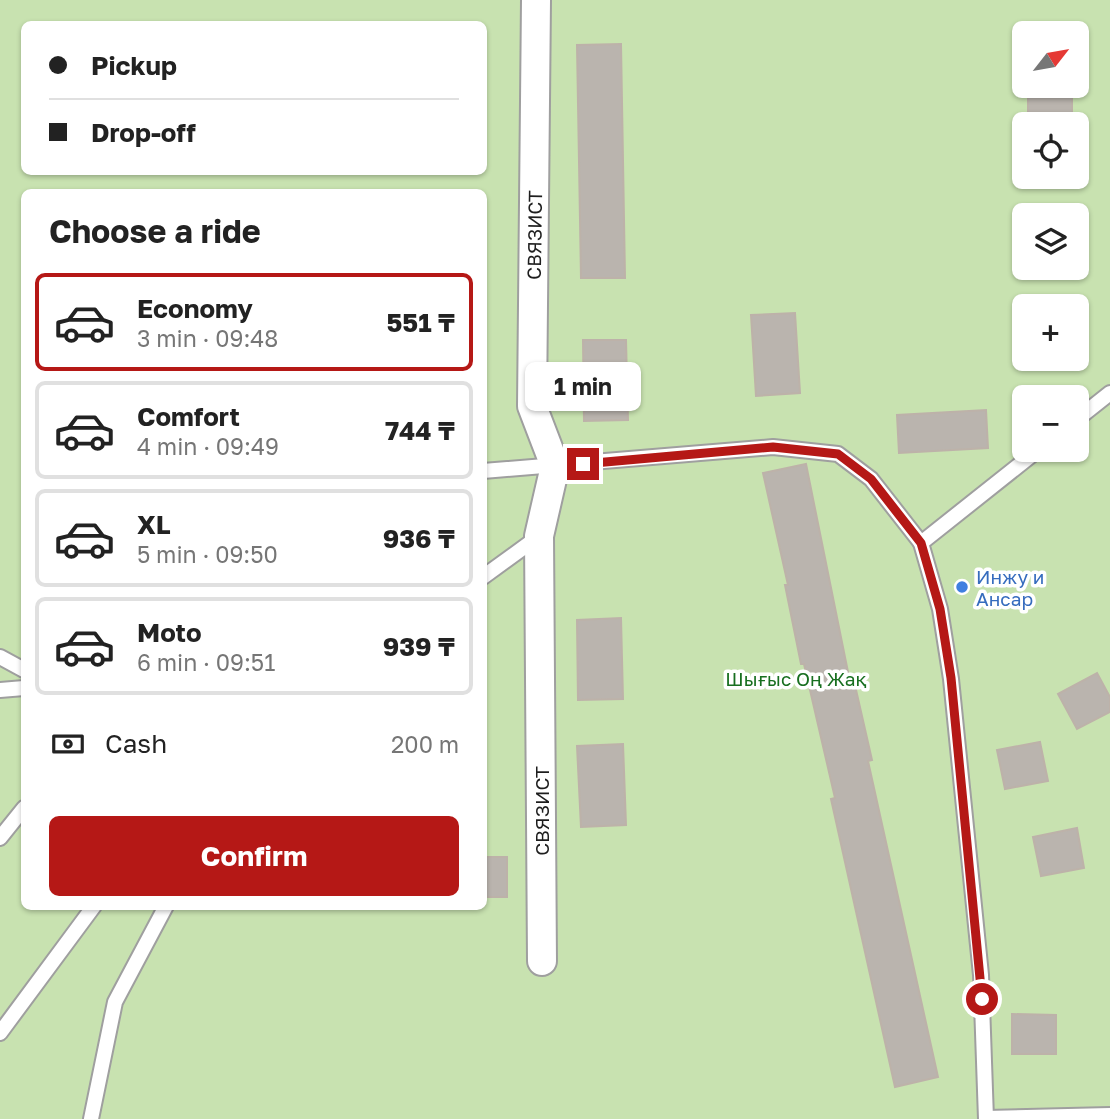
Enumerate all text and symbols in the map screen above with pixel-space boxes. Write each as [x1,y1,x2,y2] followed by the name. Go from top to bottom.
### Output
[1012,21,1088,98] north arrow
[1012,21,1089,462] map controls
[91,50,177,81] text: Pickup
[1012,112,1089,189] button: locate
[91,117,196,148] text: Drop-off
[522,190,546,280] street label: СВЯЗИСТ
[1012,203,1089,280] button: layers
[49,212,261,250] text: Choose a ride
[53,291,116,354] icon: car
[137,293,253,324] text: Economy
[1012,294,1089,371] button: +
[386,307,455,338] text: 551 ₸
[137,324,278,352] text: 3 min · 09:48
[525,363,641,412] callout: 1 min
[554,372,612,400] text: 1 min
[1012,385,1089,462] button: −
[53,399,116,462] icon: car
[137,401,240,432] text: Comfort
[385,415,455,446] text: 744 ₸
[137,432,279,460] text: 4 min · 09:49
[567,448,599,480] route end
[53,507,116,570] icon: car
[137,509,171,540] text: XL
[383,523,455,554] text: 936 ₸
[137,540,278,568] text: 5 min · 09:50
[976,565,1044,610] place label: Инжу и Ансар
[954,579,970,595] marker: Инжу и Ансар
[53,615,116,678] icon: car
[137,617,202,648] text: Moto
[383,631,455,662] text: 939 ₸
[137,648,275,676] text: 6 min · 09:51
[725,667,867,690] park label: Шығыс Оң Жақ
[49,725,87,763] icon: cash
[105,728,167,759] text: Cash
[391,730,459,758] text: 200 m
[530,766,553,856] street label: СВЯЗИСТ
[49,816,459,896] button: Confirm
[966,983,998,1015] route start

